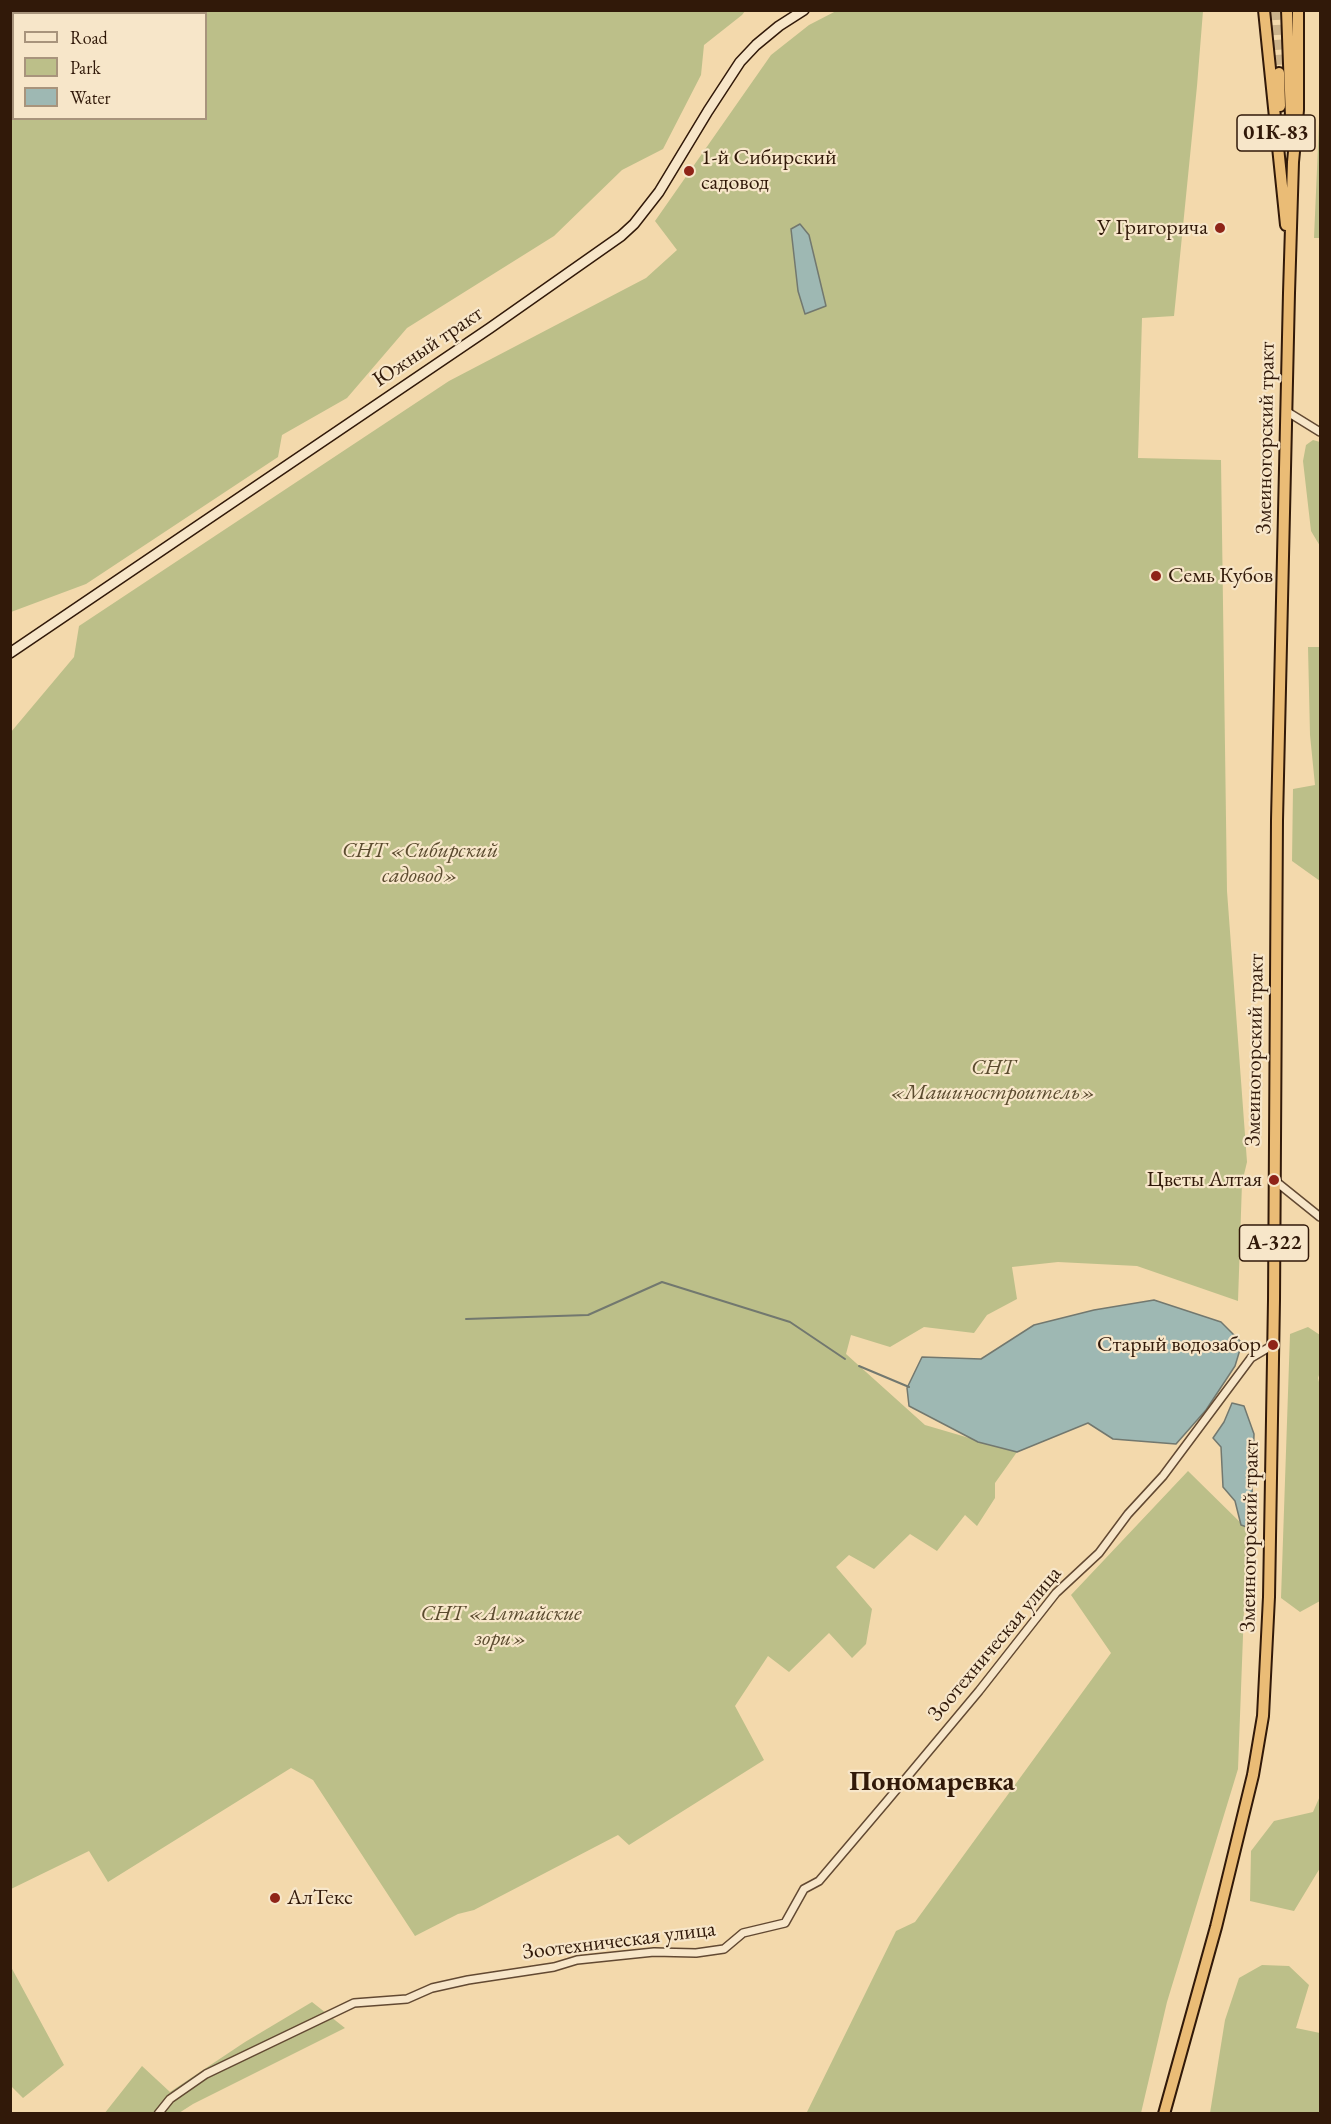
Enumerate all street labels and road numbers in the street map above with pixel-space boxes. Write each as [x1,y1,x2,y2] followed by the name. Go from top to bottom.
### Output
[1237,115,1315,151] road number: 01К-83
[368,300,488,394] street label: Южный тракт
[1251,341,1281,535] street label: Змеиногорский тракт
[1240,953,1270,1147] street label: Змеиногорский тракт
[1240,1225,1308,1261] road number: А-322
[1235,1439,1265,1633] street label: Змеиногорский тракт
[922,1561,1068,1727] street label: Зоотехническая улица
[521,1916,717,1966] street label: Зоотехническая улица

